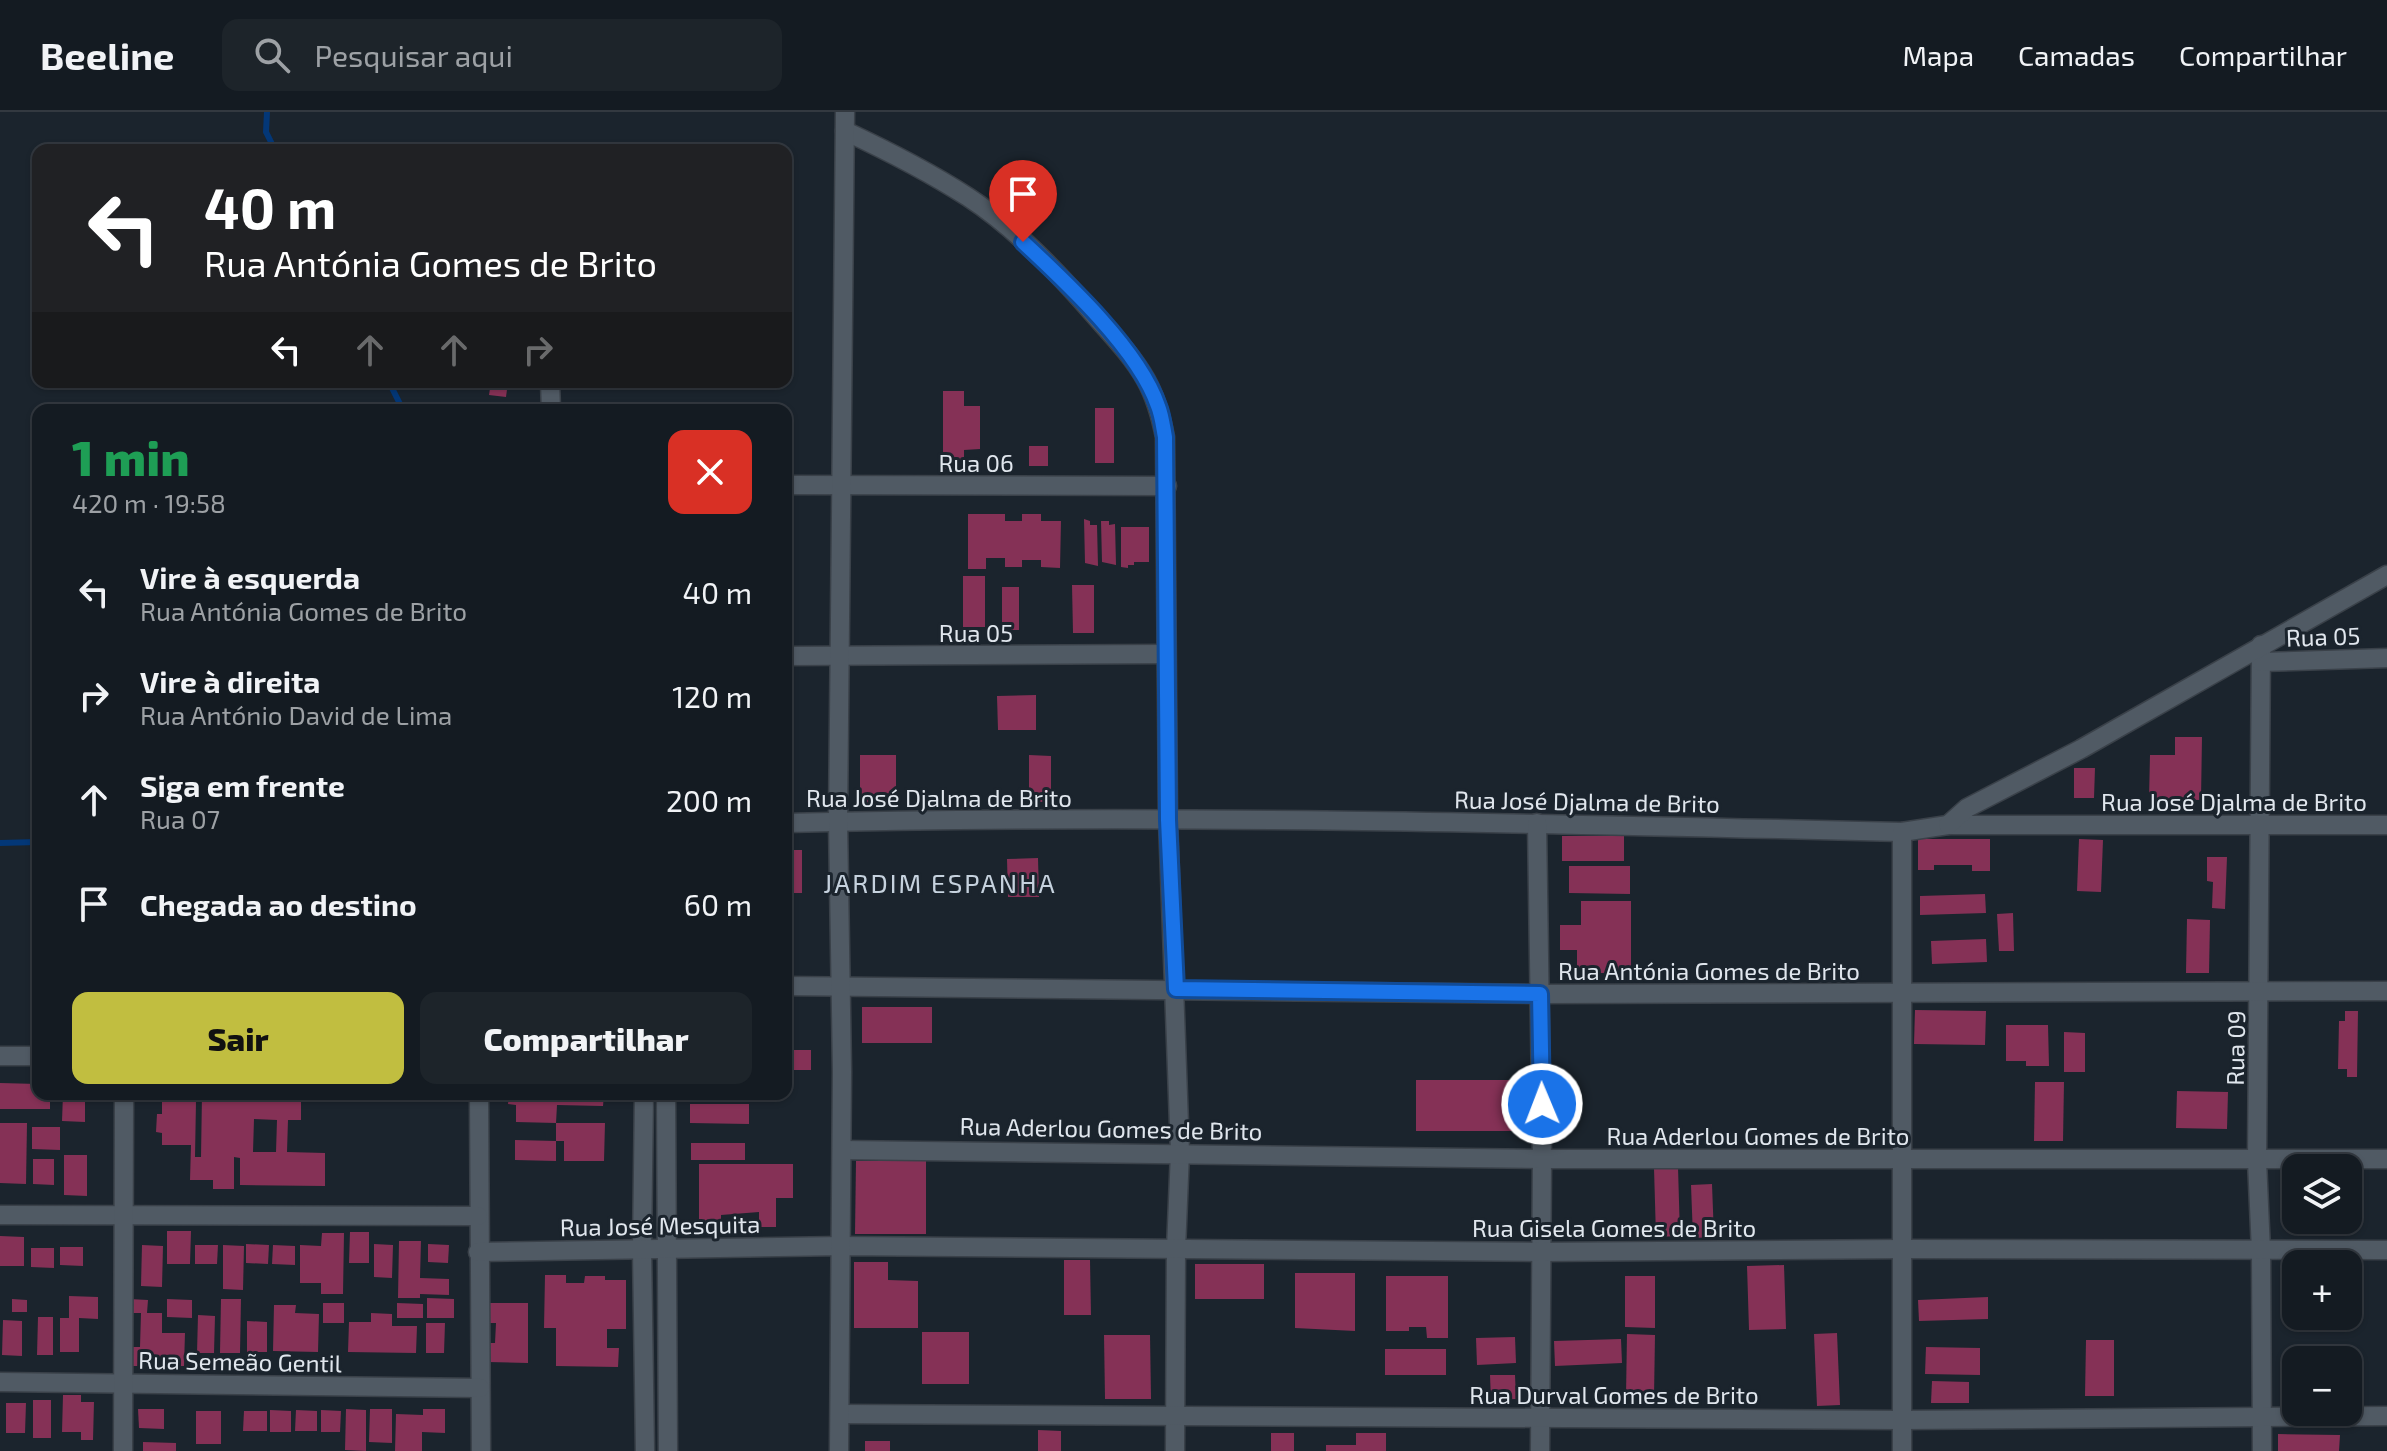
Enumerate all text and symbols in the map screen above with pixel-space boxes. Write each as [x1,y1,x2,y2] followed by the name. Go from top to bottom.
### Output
[222,19,782,91] search box
[40,32,174,78] text: Beeline
[250,33,294,77] icon: search
[314,37,513,73] text: Pesquisar aqui
[1903,38,1974,72] text: Mapa
[2018,38,2135,72] text: Camadas
[2179,38,2347,72] text: Compartilhar
[989,160,1057,242] pin
[1001,172,1045,216] icon: arrive
[204,173,336,240] text: 40 m
[72,176,176,280] icon: left
[204,241,657,284] text: Rua Antónia Gomes de Brito
[264,328,308,372] icon: left
[348,328,392,372] icon: ahead
[432,328,476,372] icon: ahead
[516,328,560,372] icon: right
[72,428,190,486] text: 1 min
[668,430,752,514] button: close
[938,448,1014,477] street label: Rua 06
[72,487,226,518] text: 420 m · 19:58
[140,559,360,595] text: Vire à esquerda
[72,570,116,614] icon: left
[682,574,752,610] text: 40 m
[140,595,467,626] text: Rua Antónia Gomes de Brito
[939,618,1013,647] street label: Rua 05
[2285,620,2361,652] street label: Rua 05
[140,663,320,699] text: Vire à direita
[72,674,116,718] icon: right
[672,678,752,714] text: 120 m
[140,699,452,730] text: Rua António David de Lima
[140,767,345,803] text: Siga em frente
[72,778,116,822] icon: ahead
[666,782,752,818] text: 200 m
[806,783,1072,812] street label: Rua José Djalma de Brito
[1454,784,1720,818] street label: Rua José Djalma de Brito
[2101,787,2367,816] street label: Rua José Djalma de Brito
[140,803,220,834] text: Rua 07
[823,867,1057,898] district label: JARDIM ESPANHA
[72,882,116,926] icon: arrive
[140,886,417,922] text: Chegada ao destino
[684,886,752,922] text: 60 m
[1558,956,1860,985] street label: Rua Antónia Gomes de Brito
[72,992,404,1084] button: Sair
[420,992,752,1084] button: Compartilhar
[2220,1010,2250,1086] street label: Rua 09
[1500,1062,1584,1146] position arrow
[959,1111,1263,1145] street label: Rua Aderlou Gomes de Brito
[1607,1121,1909,1150] street label: Rua Aderlou Gomes de Brito
[2282,1154,2362,1426] map controls
[2282,1154,2362,1234] button: layers
[559,1209,761,1241] street label: Rua José Mesquita
[1472,1213,1756,1242] street label: Rua Gisela Gomes de Brito
[2282,1250,2362,1330] button: +
[138,1345,342,1377] street label: Rua Semeão Gentil
[2282,1346,2362,1426] button: −
[1469,1380,1759,1409] street label: Rua Durval Gomes de Brito

